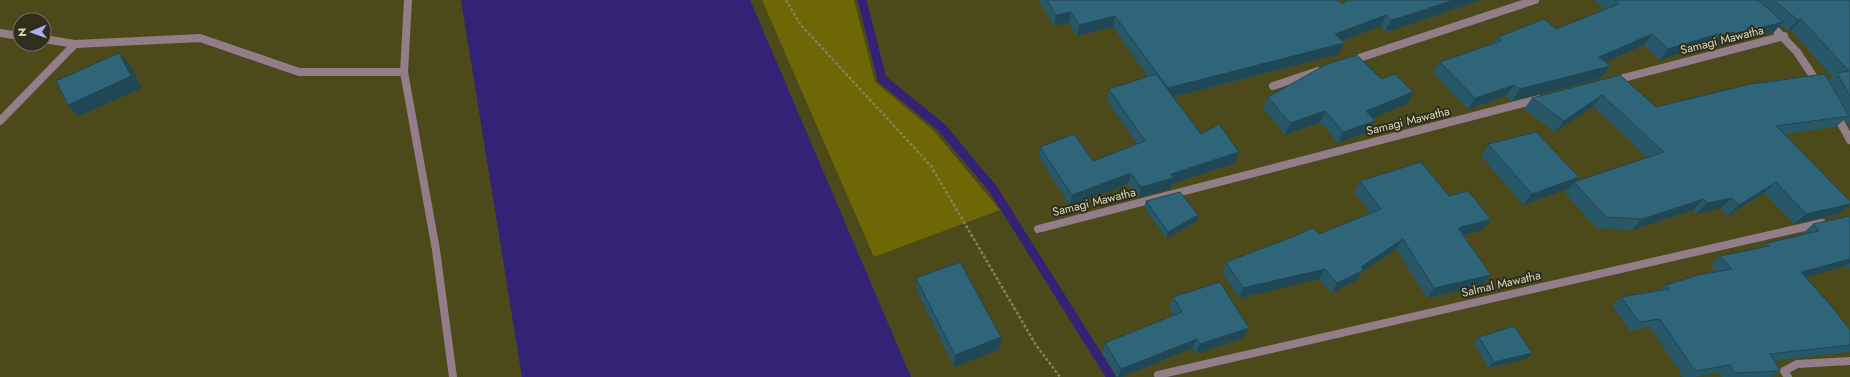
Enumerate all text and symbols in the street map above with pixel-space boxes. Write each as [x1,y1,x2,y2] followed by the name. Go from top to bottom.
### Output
[12,12,52,52] north arrow
[1678,21,1766,59] street label: Samagi Mawatha
[14,28,30,37] text: N
[1364,102,1452,140] street label: Samagi Mawatha
[1050,183,1138,221] street label: Samagi Mawatha
[1460,266,1543,302] street label: Salmal Mawatha

